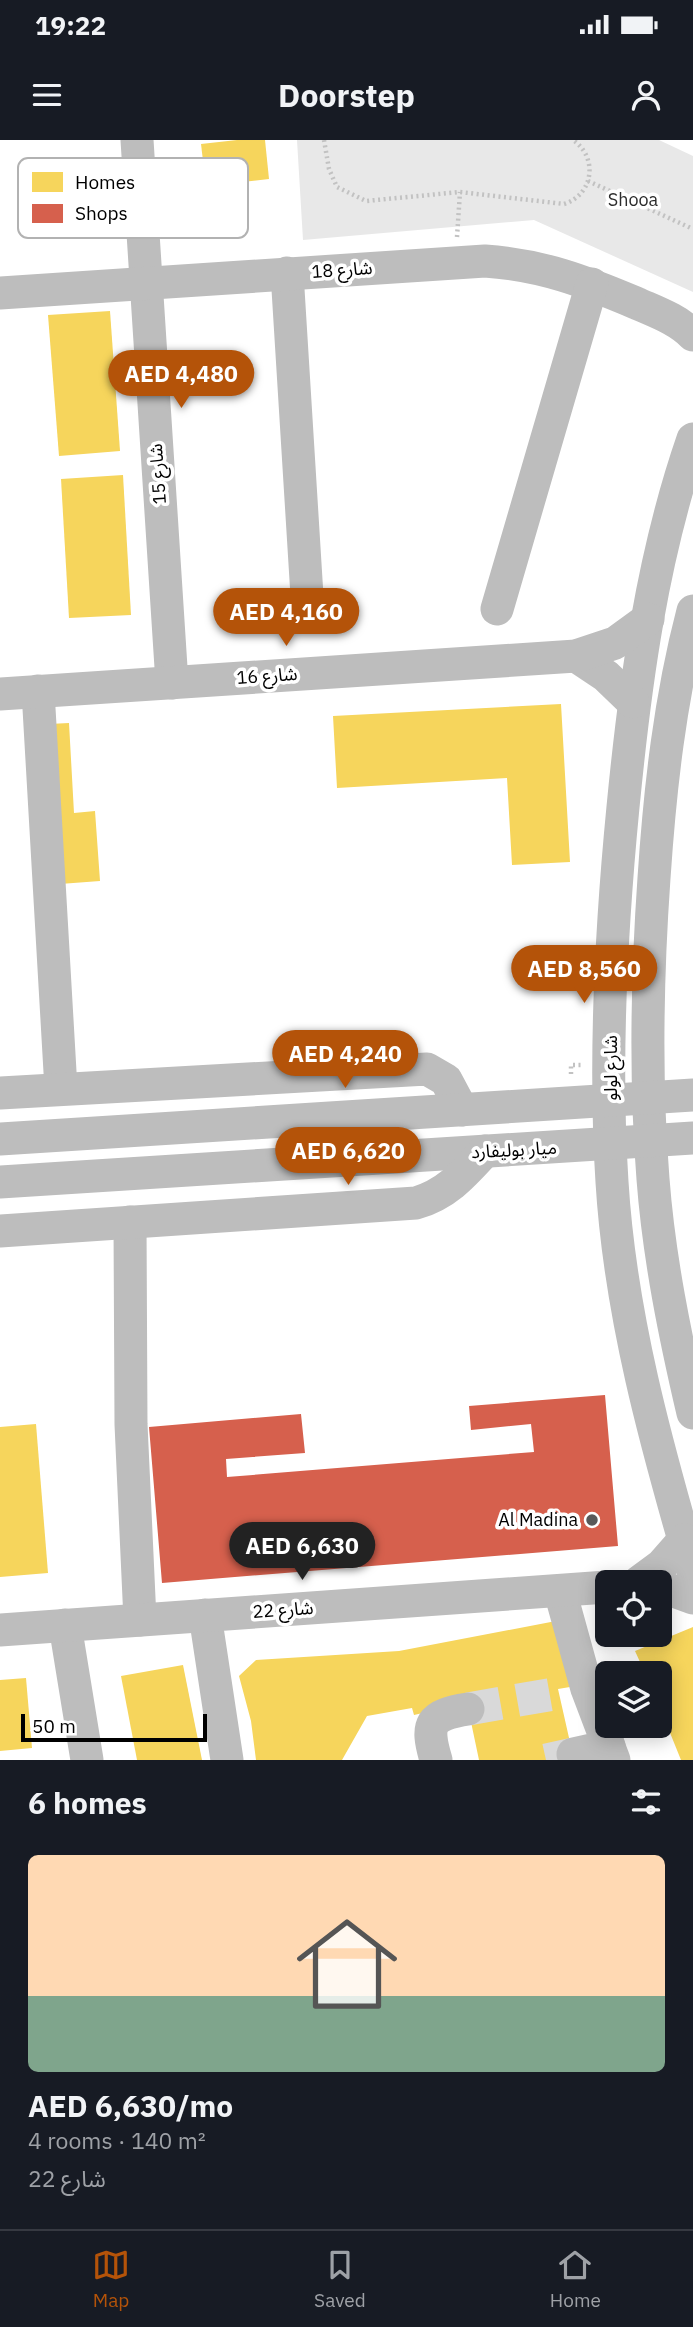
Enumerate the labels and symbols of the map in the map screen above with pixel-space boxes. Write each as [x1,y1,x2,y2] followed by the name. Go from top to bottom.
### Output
[18,158,248,238] legend
[75,170,135,194] text: Homes
[608,188,659,211] park label: Shooa
[75,201,128,225] text: Shops
[311,256,373,286] street label: شارع 18
[101,350,261,410] pin: AED 4,480
[144,443,174,505] street label: شارع 15
[206,588,366,648] pin: AED 4,160
[236,662,298,692] street label: شارع 16
[504,946,664,1005] pin: AED 8,560
[265,1030,425,1090] pin: AED 4,240
[599,1035,625,1101] street label: شارع لولو
[268,1128,428,1187] pin: AED 6,620
[471,1136,557,1163] street label: ميار بوليفارد
[498,1508,578,1531] place label: Al Madina
[584,1512,600,1528] marker: Al Madina
[222,1522,382,1582] pin: AED 6,630
[252,1596,314,1626] street label: شارع 22
[21,1711,206,1743] scale bar

